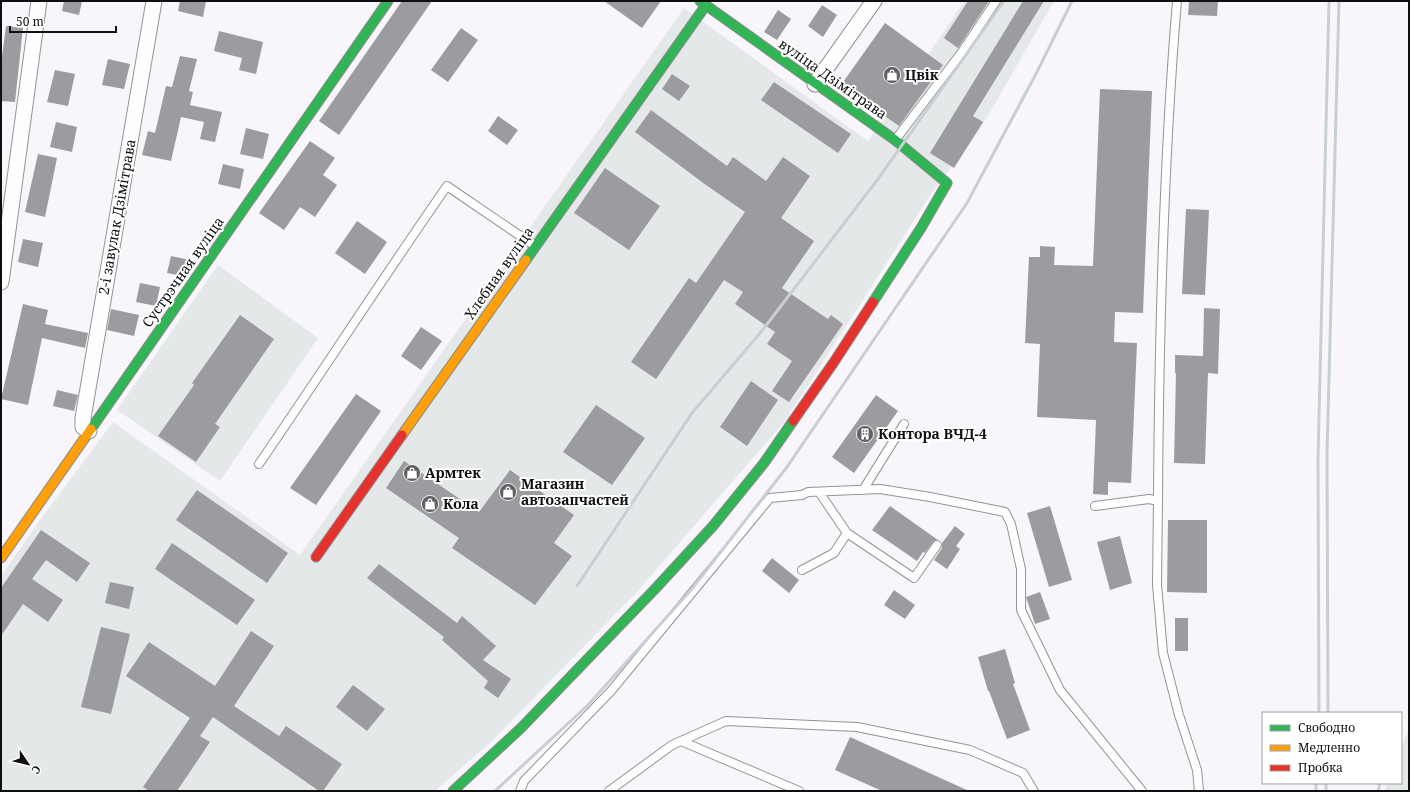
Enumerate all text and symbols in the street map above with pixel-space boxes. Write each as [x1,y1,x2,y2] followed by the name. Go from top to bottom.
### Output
[10,8,116,34] scale bar
[16,13,44,30] text: 50 m
[775,34,891,123] street label: вуліца Дзімітрава
[882,65,902,85] shop icon: Цвік
[905,65,939,84] place label: Цвік
[93,138,140,296] street label: 2-і завулак Дзімітрава
[137,213,228,331] street label: Сустрэчная вуліца
[460,223,538,323] street label: Хлебная вуліца
[855,424,875,444] building icon: Контора ВЧД-4
[878,424,987,443] place label: Контора ВЧД-4
[402,463,422,483] shop icon: Армтек
[425,463,481,482] place label: Армтек
[521,474,629,509] place label: Магазин автозапчастей
[498,482,518,502] shop icon: Магазин автозапчастей
[420,494,440,514] shop icon: Кола
[443,494,479,513] place label: Кола
[1262,712,1402,784] legend
[1298,719,1355,736] text: Свободно
[1298,739,1360,756] text: Медленно
[8,744,48,784] north arrow
[1298,759,1343,776] text: Пробка
[28,763,45,777] text: С

